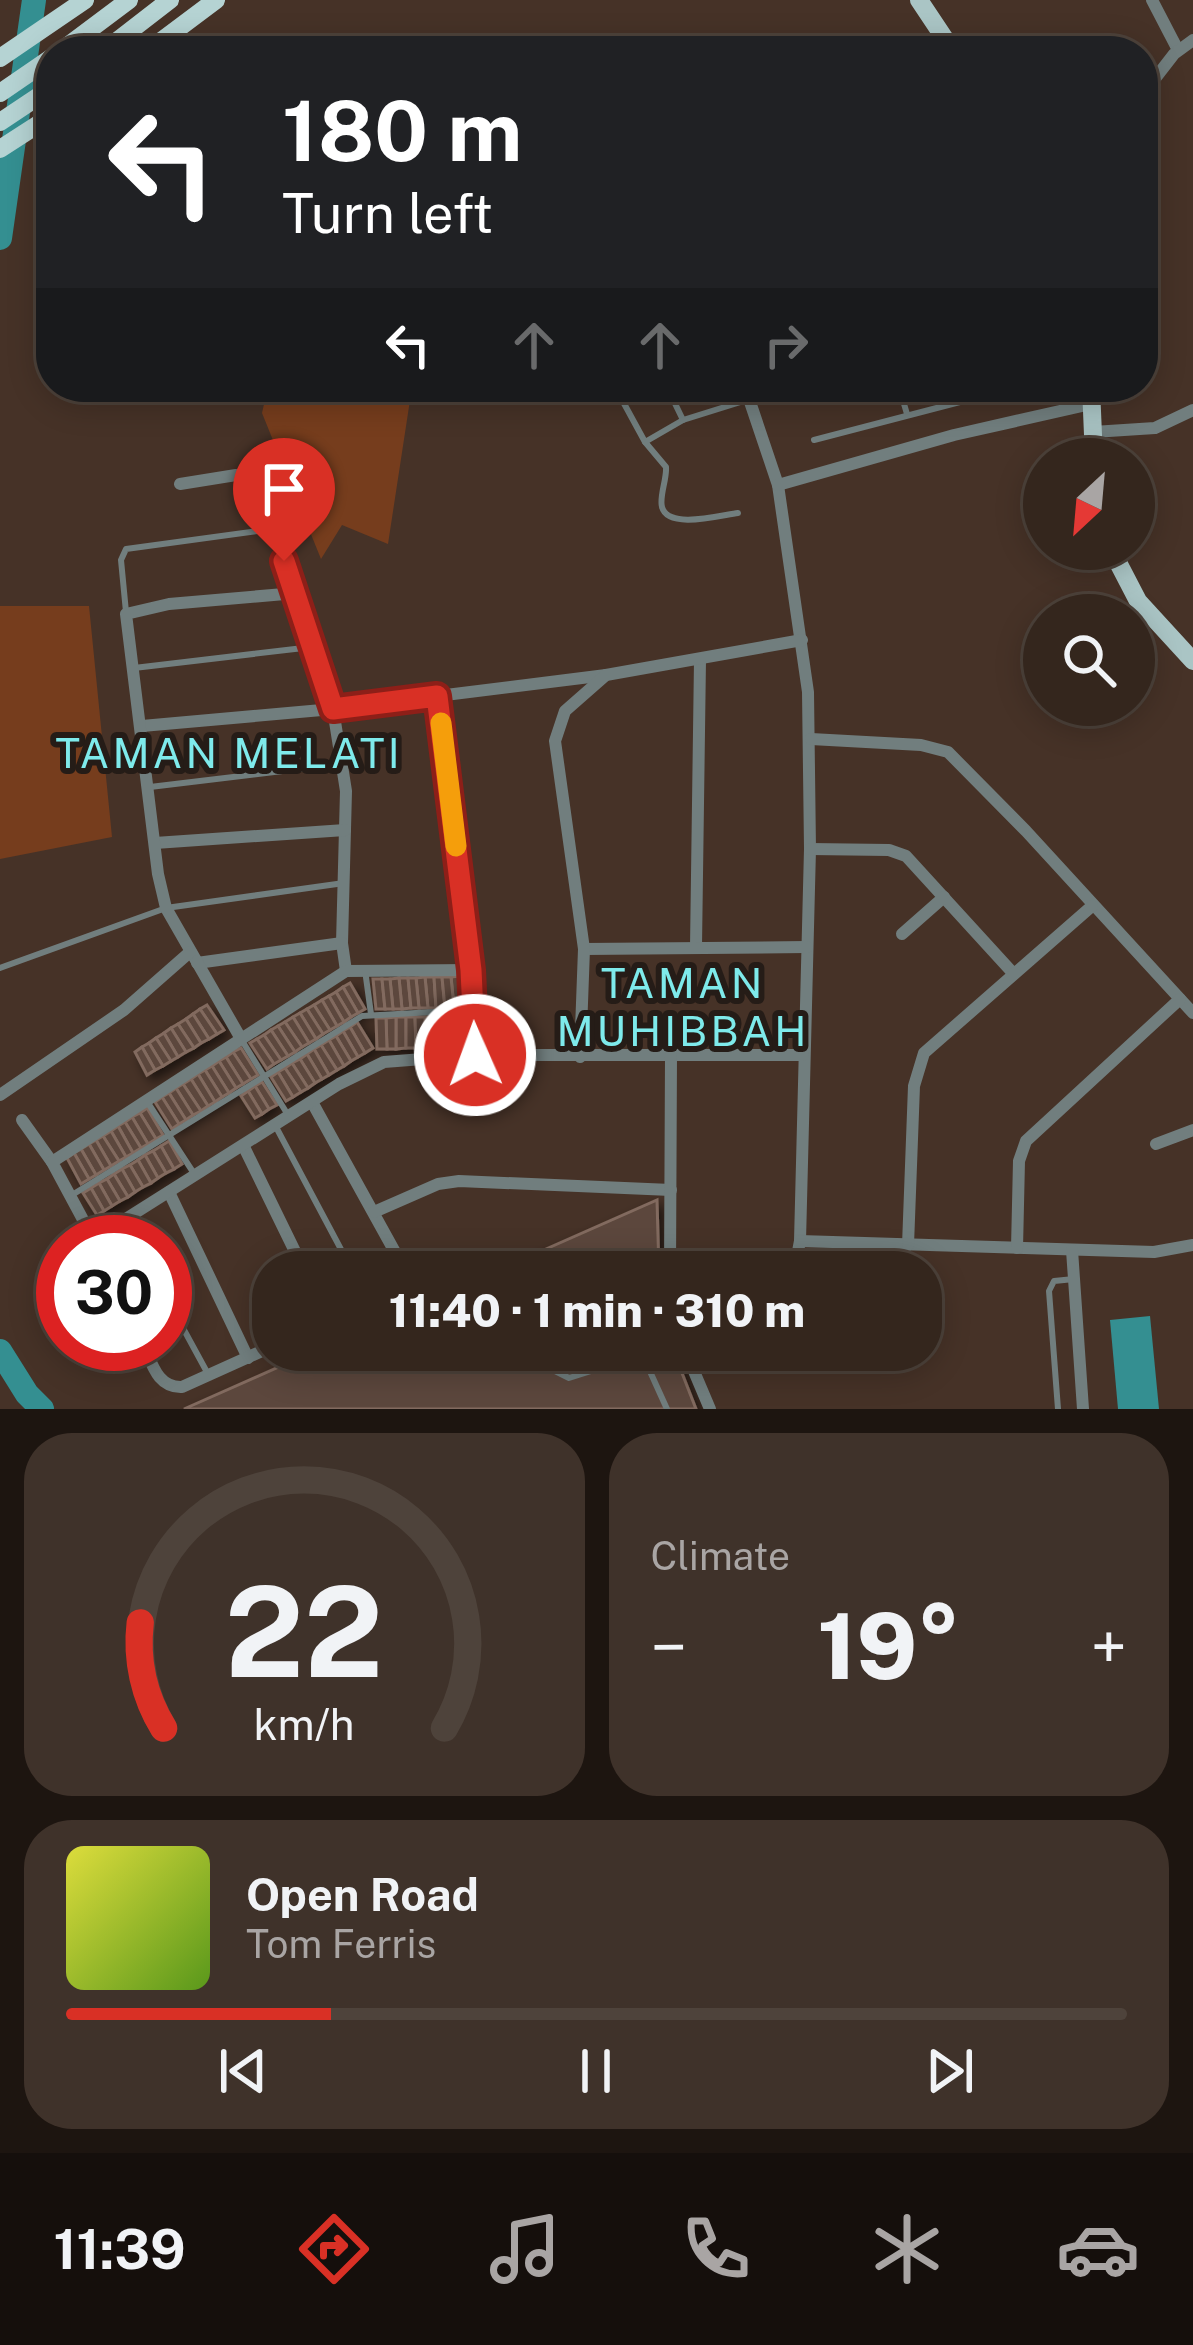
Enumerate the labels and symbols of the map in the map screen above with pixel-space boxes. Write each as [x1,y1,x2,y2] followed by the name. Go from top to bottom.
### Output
[233,438,335,561] pin
[1023,438,1155,570] north arrow
[55,728,403,777] district label: TAMAN MELATI
[557,958,809,1055] district label: TAMAN MUHIBBAH
[412,992,538,1118] position arrow
[36,1215,192,1371] speed limit sign: 30

